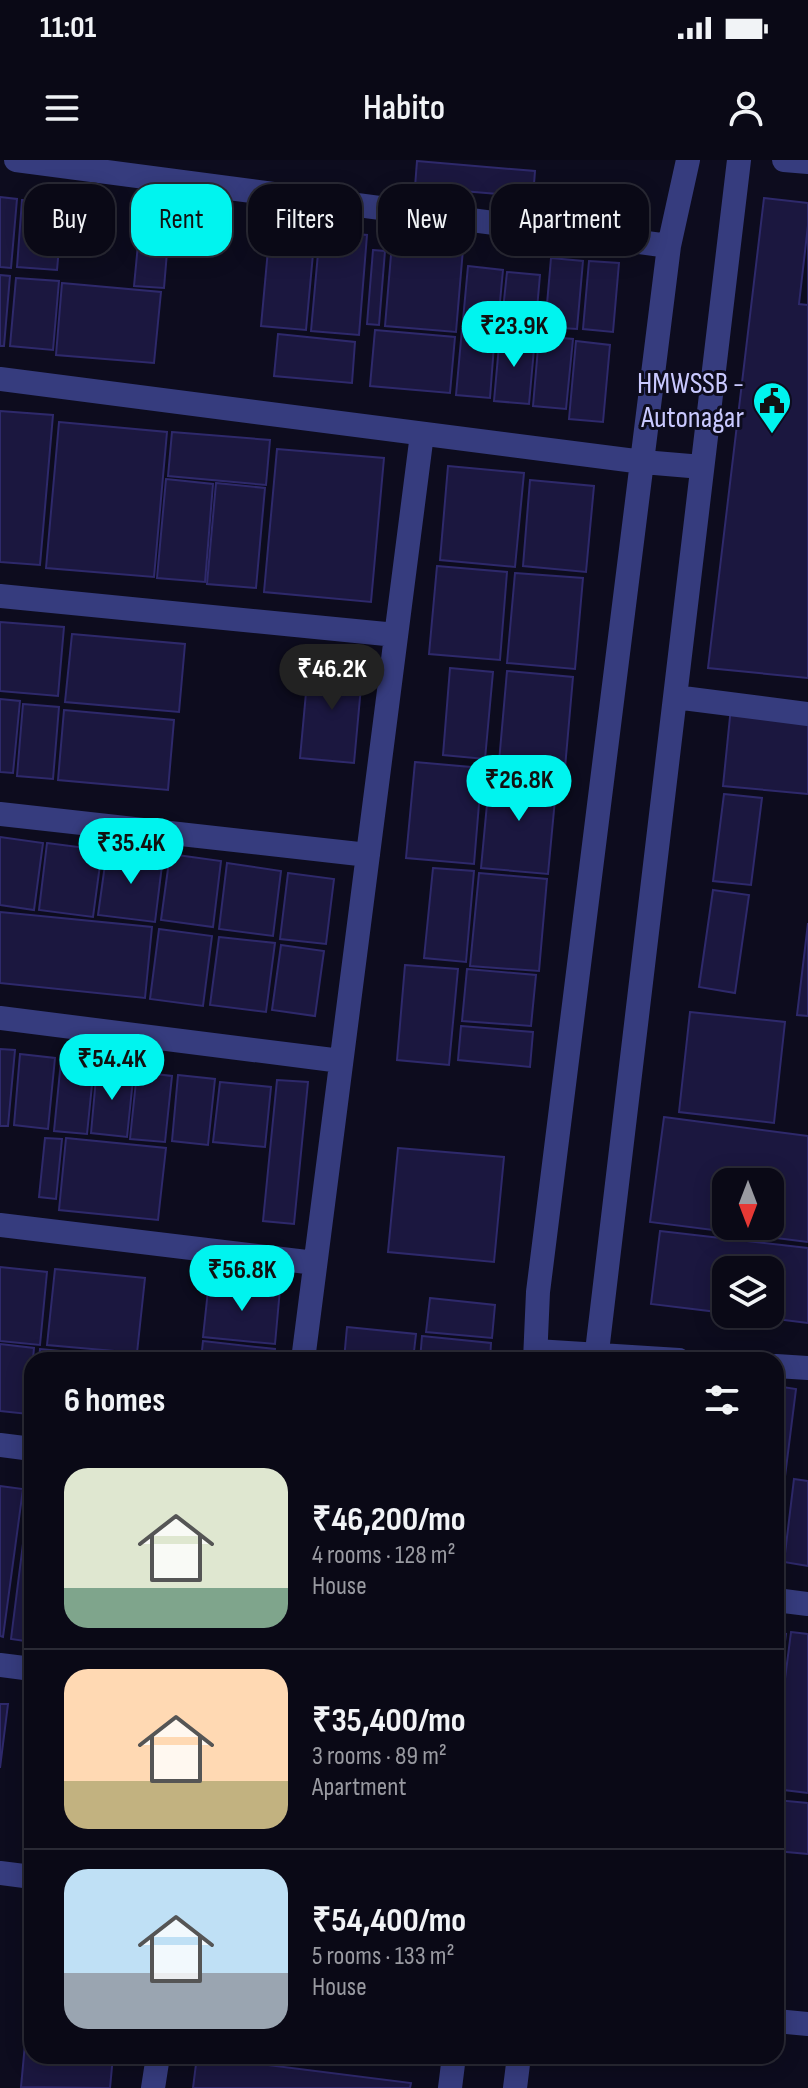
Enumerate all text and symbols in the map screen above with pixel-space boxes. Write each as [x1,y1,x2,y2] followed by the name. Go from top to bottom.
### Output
[40,10,96,46] text: 11:01
[40,86,84,130] icon: menu
[724,86,768,130] icon: person
[363,87,445,130] text: Habito
[24,184,115,256] chip: Buy
[131,184,232,256] chip: Rent
[248,184,362,256] chip: Filters
[378,184,475,256] chip: New
[491,184,649,256] chip: Apartment
[449,301,579,369] pin: ₹23.9K
[480,311,548,342] text: ₹23.9K
[637,366,744,436] place label: HMWSSB - Autonagar
[751,380,793,435] public building icon: HMWSSB - Autonagar
[267,644,397,712] pin: ₹46.2K
[297,654,367,685] text: ₹46.2K
[454,755,584,823] pin: ₹26.8K
[484,765,554,796] text: ₹26.8K
[66,818,196,886] pin: ₹35.4K
[97,828,165,859] text: ₹35.4K
[47,1034,177,1102] pin: ₹54.4K
[77,1044,147,1075] text: ₹54.4K
[712,1168,784,1240] north arrow
[712,1168,784,1328] map controls
[177,1245,307,1313] pin: ₹56.8K
[207,1255,277,1286] text: ₹56.8K
[712,1256,784,1328] button: layers
[700,1378,744,1422] icon: filters
[64,1380,165,1421] text: 6 homes
[312,1499,466,1540] text: ₹46,200/mo
[128,1500,224,1596] icon: home
[312,1540,456,1571] text: 4 rooms · 128 m²
[312,1571,367,1602] text: House
[312,1700,466,1741] text: ₹35,400/mo
[128,1701,224,1797] icon: home
[312,1741,447,1772] text: 3 rooms · 89 m²
[312,1772,406,1803] text: Apartment
[312,1900,466,1941] text: ₹54,400/mo
[128,1901,224,1997] icon: home
[312,1941,454,1972] text: 5 rooms · 133 m²
[312,1972,367,2003] text: House

